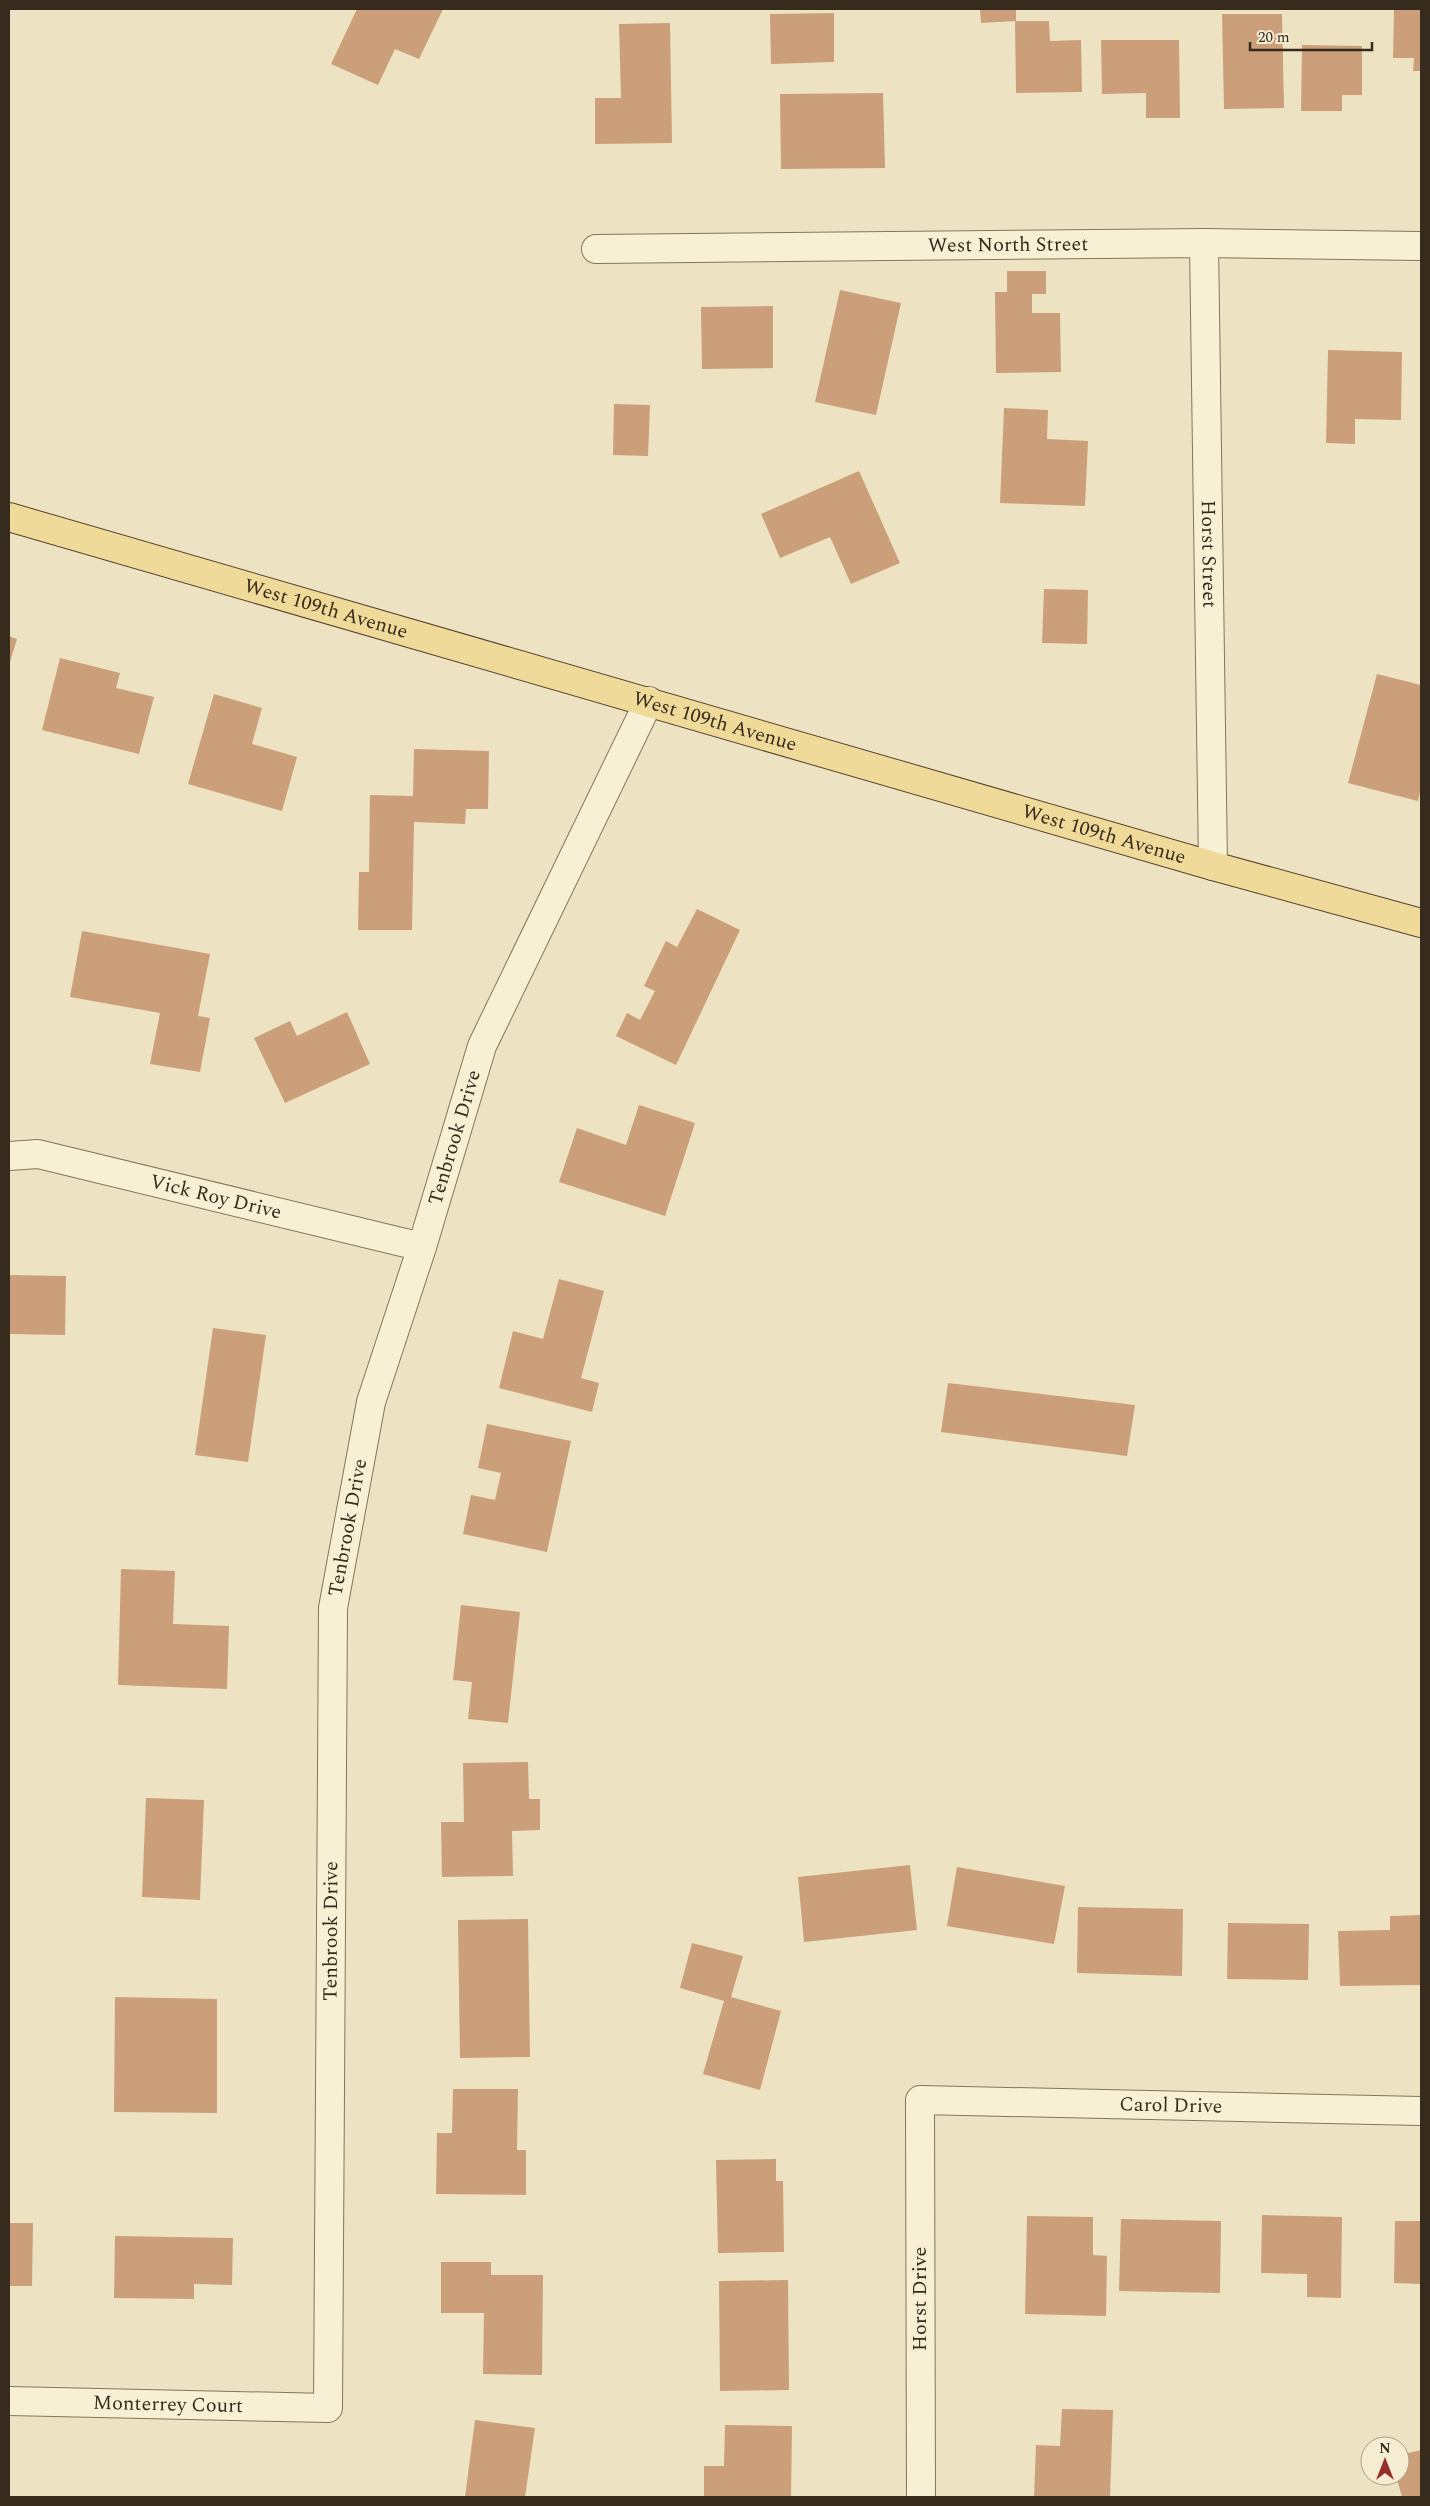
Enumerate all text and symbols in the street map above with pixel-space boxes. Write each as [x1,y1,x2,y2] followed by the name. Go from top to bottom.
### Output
[1250,20,1372,52] scale bar
[1258,26,1290,49] text: 20 m
[928,229,1088,261] street label: West North Street
[1193,500,1224,608] street label: Horst Street
[240,571,411,647] street label: West 109th Avenue
[629,684,800,760] street label: West 109th Avenue
[1018,796,1189,872] street label: West 109th Avenue
[420,1066,489,1209] street label: Tenbrook Drive
[147,1167,285,1227] street label: Vick Roy Drive
[320,1456,375,1599] street label: Tenbrook Drive
[316,1861,346,2001] street label: Tenbrook Drive
[1119,2089,1223,2122] street label: Carol Drive
[905,2247,935,2351] street label: Horst Drive
[93,2388,243,2421] street label: Monterrey Court
[1360,2436,1410,2486] north arrow
[1379,2438,1391,2459] text: N

